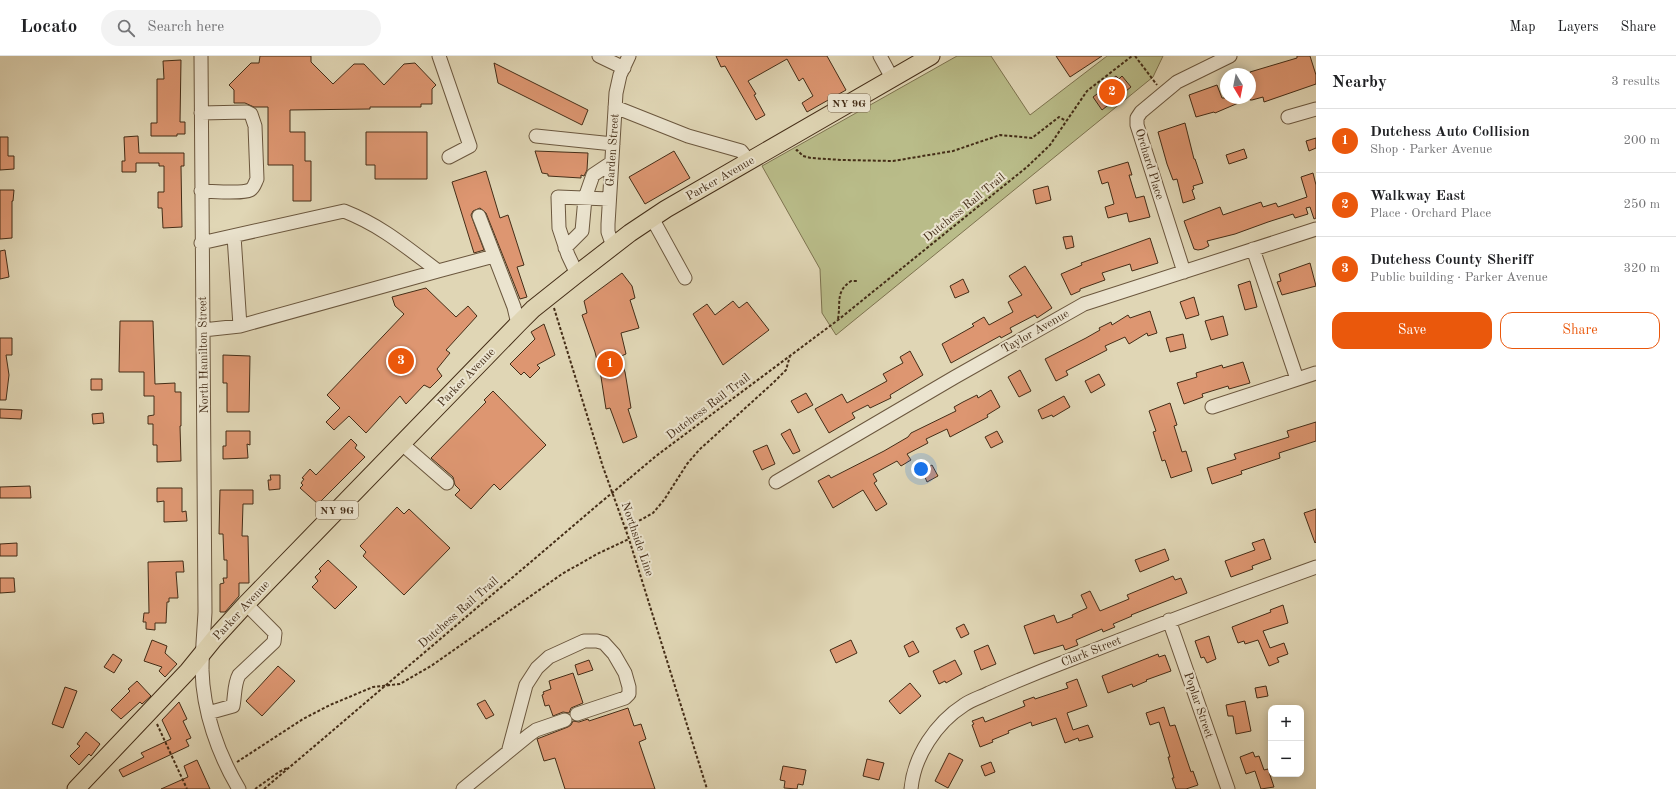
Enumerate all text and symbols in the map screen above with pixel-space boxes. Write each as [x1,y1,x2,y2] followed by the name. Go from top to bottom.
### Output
[101,10,381,46] search box
[115,17,137,39] icon: search
[20,18,77,37] text: Locato
[147,20,224,35] text: Search here
[1510,20,1536,34] text: Map
[1558,20,1599,34] text: Layers
[1621,20,1656,34] text: Share
[1220,68,1256,104] north arrow
[1332,74,1387,91] text: Nearby
[1611,75,1660,88] text: 3 results
[1099,77,1125,107] pin: 2
[828,94,870,112] road number: NY 9G
[604,113,622,187] street label: Garden Street
[1370,125,1530,140] text: Dutchess Auto Collision
[1133,127,1166,202] street label: Orchard Place
[1341,134,1349,147] text: 1
[1623,134,1660,147] text: 200 m
[1370,143,1492,156] text: Shop · Parker Avenue
[684,154,757,203] street label: Parker Avenue
[921,171,1008,244] street label: Dutchess Rail Trail
[1370,189,1466,204] text: Walkway East
[1341,198,1349,211] text: 2
[1623,198,1660,211] text: 250 m
[1370,207,1491,220] text: Place · Orchard Place
[1370,253,1533,268] text: Dutchess County Sheriff
[1341,262,1349,275] text: 3
[1623,262,1660,275] text: 320 m
[1370,271,1548,284] text: Public building · Parker Avenue
[197,296,211,414] street label: North Hamilton Street
[1000,308,1072,356] street label: Taylor Avenue
[1332,312,1492,349] button: Save
[1500,312,1660,349] button: Share
[388,346,414,376] pin: 3
[436,346,498,409] street label: Parker Avenue
[597,349,623,379] pin: 1
[665,372,753,442] street label: Dutchess Rail Trail
[911,459,931,479] your location
[316,501,358,519] road number: NY 9G
[619,501,656,578] street label: Northside Line
[417,575,501,651] street label: Dutchess Rail Trail
[211,578,273,643] street label: Parker Avenue
[1060,634,1123,669] street label: Clark Street
[1181,671,1215,740] street label: Poplar Street
[1268,705,1304,777] map controls
[1268,705,1304,741] button: +
[1268,741,1304,777] button: −

